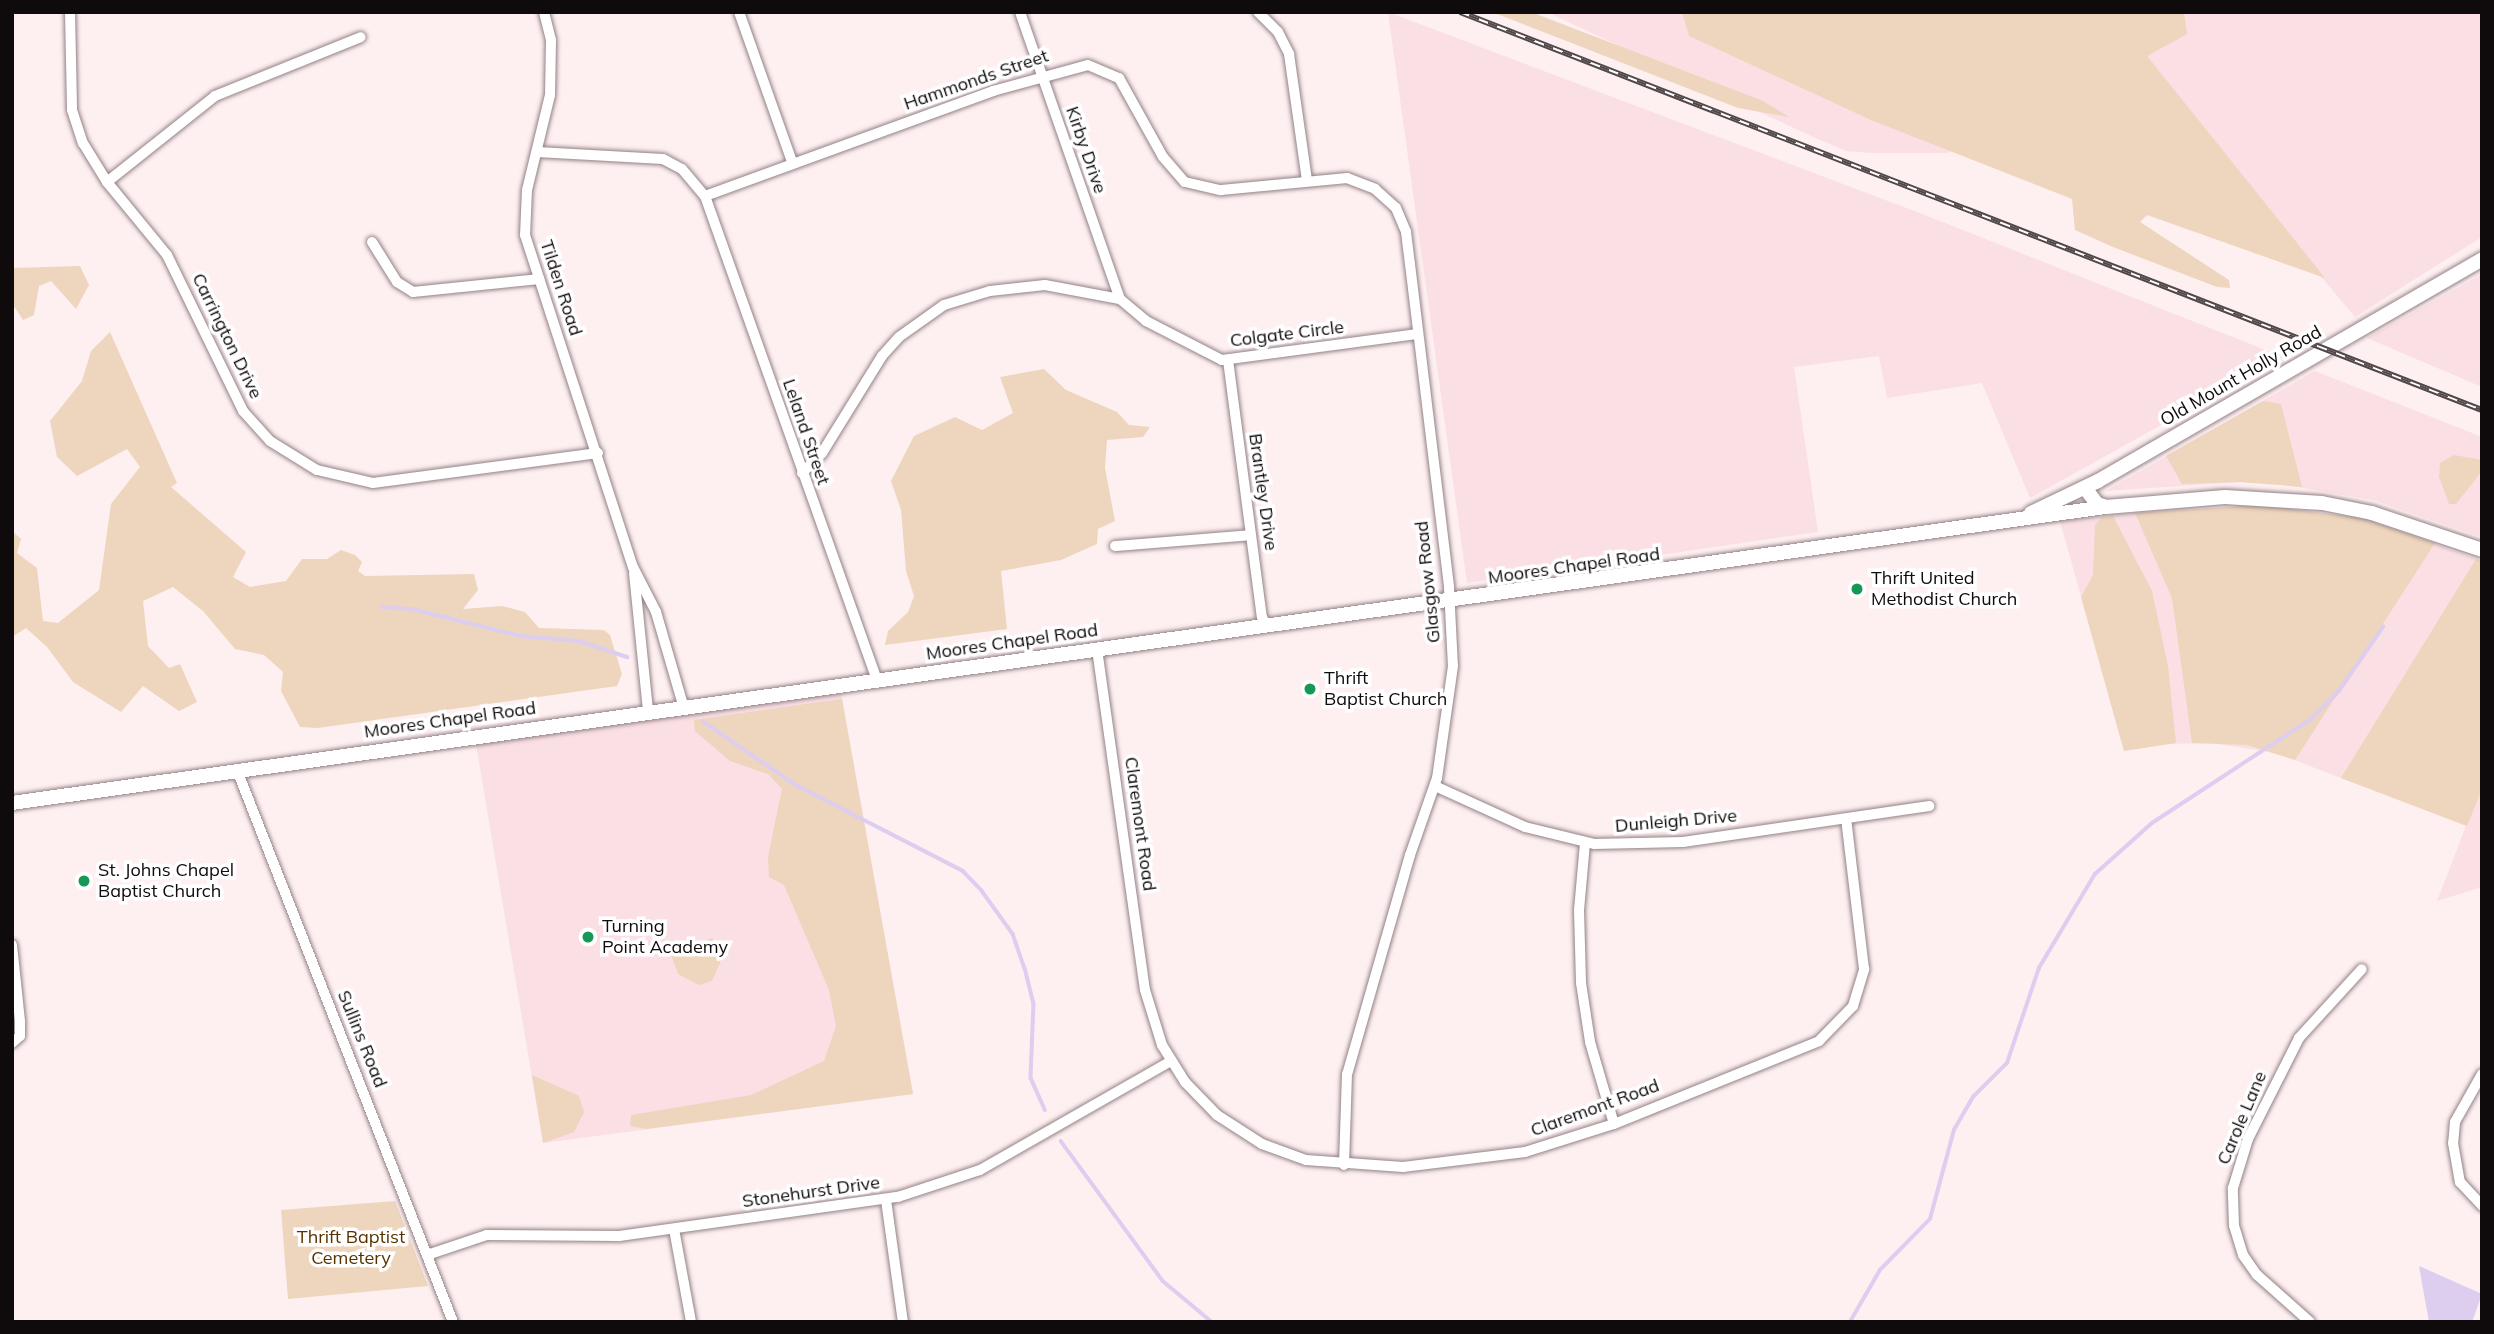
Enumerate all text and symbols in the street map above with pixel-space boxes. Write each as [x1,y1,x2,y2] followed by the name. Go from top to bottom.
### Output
[901,45,1051,115] street label: Hammonds Street
[1061,104,1111,196] street label: Kirby Drive
[535,237,587,339] street label: Tilden Road
[187,270,267,402] street label: Carrington Drive
[1229,316,1345,352] street label: Colgate Circle
[2157,321,2325,431] street label: Old Mount Holly Road
[778,376,834,488] street label: Leland Street
[1244,432,1282,552] street label: Brantley Drive
[1411,520,1445,644] street label: Glasgow Road
[1487,543,1661,589] street label: Moores Chapel Road
[1871,568,2017,610] place label: Thrift United Methodist Church
[1849,581,1865,597] marker: Thrift United Methodist Church
[925,619,1099,665] street label: Moores Chapel Road
[1324,668,1447,710] place label: Thrift Baptist Church
[1302,681,1318,697] marker: Thrift Baptist Church
[363,697,537,743] street label: Moores Chapel Road
[1120,755,1160,893] street label: Claremont Road
[1614,805,1738,837] street label: Dunleigh Drive
[98,860,234,903] place label: St. Johns Chapel Baptist Church
[76,873,92,889] marker: St. Johns Chapel Baptist Church
[602,916,728,958] place label: Turning Point Academy
[580,929,596,945] marker: Turning Point Academy
[333,987,391,1091] street label: Sullins Road
[2213,1068,2271,1168] street label: Carole Lane
[1528,1075,1662,1141] street label: Claremont Road
[741,1172,881,1212] street label: Stonehurst Drive
[297,1227,405,1270] park label: Thrift Baptist Cemetery

